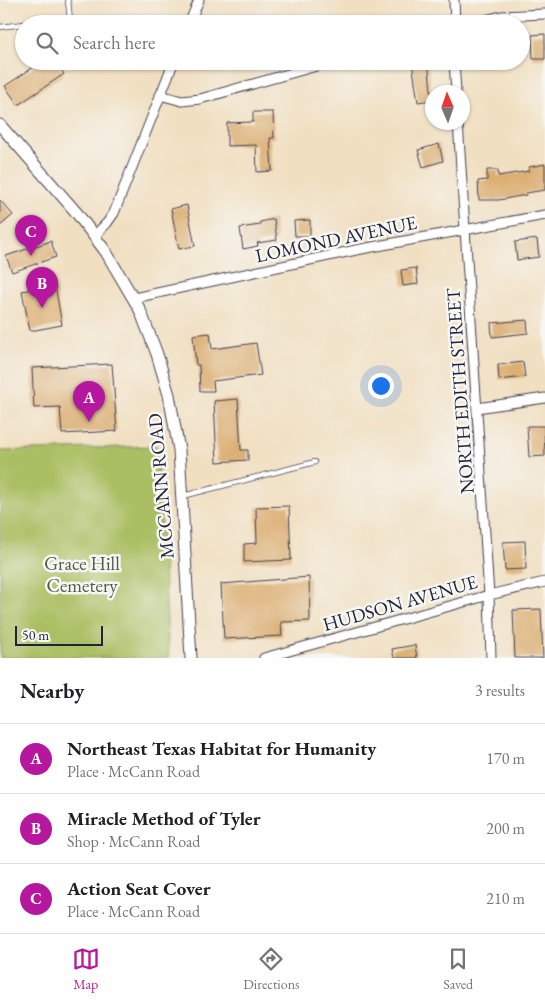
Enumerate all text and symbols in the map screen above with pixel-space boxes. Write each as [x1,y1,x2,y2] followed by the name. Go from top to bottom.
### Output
[15,15,530,70] search box
[33,29,61,57] icon: search
[73,30,155,55] text: Search here
[425,85,470,130] north arrow
[253,210,419,268] street label: LOMOND AVENUE
[15,215,47,256] pin: C
[26,267,58,308] pin: B
[440,287,480,495] street label: NORTH EDITH STREET
[368,373,394,399] your location
[73,381,105,422] pin: A
[142,412,180,560] street label: MCCANN ROAD
[44,551,120,598] park label: Grace Hill Cemetery
[320,569,480,637] street label: HUDSON AVENUE
[15,623,102,646] scale bar
[22,626,49,644] text: 50 m
[20,677,84,704] text: Nearby
[475,680,525,701] text: 3 results
[67,736,376,761] text: Northeast Texas Habitat for Humanity
[30,748,42,769] text: A
[486,748,525,769] text: 170 m
[67,761,200,782] text: Place · McCann Road
[67,806,261,831] text: Miracle Method of Tyler
[31,818,41,839] text: B
[486,818,525,839] text: 200 m
[67,831,200,852] text: Shop · McCann Road
[67,876,211,901] text: Action Seat Cover
[30,888,42,909] text: C
[486,888,525,909] text: 210 m
[67,901,200,922] text: Place · McCann Road
[72,945,100,993] tab: Map
[243,945,300,993] tab: Directions
[443,945,473,993] tab: Saved

